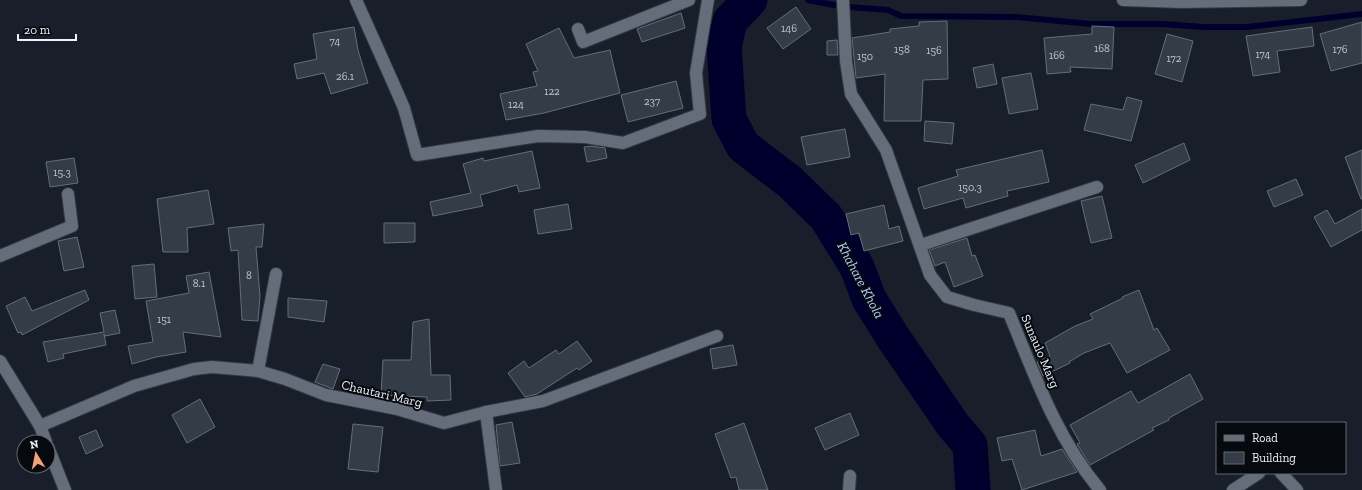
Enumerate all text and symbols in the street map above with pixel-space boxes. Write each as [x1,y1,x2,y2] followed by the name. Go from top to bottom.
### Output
[18,16,76,42] scale bar
[781,22,797,35] house number: 146
[24,23,51,37] text: 20 m
[330,35,340,48] house number: 74
[1094,42,1110,55] house number: 168
[894,43,910,56] house number: 158
[1332,43,1348,56] house number: 176
[926,44,942,57] house number: 156
[1256,48,1271,61] house number: 174
[1049,49,1065,62] house number: 166
[857,50,873,63] house number: 150
[1167,52,1182,65] house number: 172
[336,70,355,83] house number: 26.1
[544,85,560,98] house number: 122
[644,95,660,108] house number: 237
[508,98,524,111] house number: 124
[53,166,71,179] house number: 15.3
[958,181,982,194] house number: 150.3
[833,239,888,321] water label: Khahare Khola
[246,269,252,282] house number: 8
[193,277,206,290] house number: 8.1
[1018,312,1063,390] street label: Sunaulo Marg
[157,313,172,326] house number: 151
[340,377,424,410] street label: Chautari Marg
[1216,422,1346,474] legend
[1252,431,1278,445] text: Road
[16,434,56,474] north arrow
[29,437,40,452] text: N
[1252,451,1296,465] text: Building

